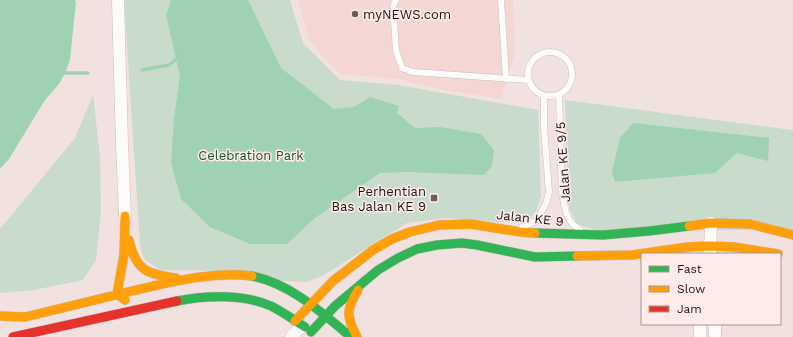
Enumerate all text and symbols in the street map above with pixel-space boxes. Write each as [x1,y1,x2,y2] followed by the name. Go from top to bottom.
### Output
[363,7,451,22] place label: myNEWS.com
[350,9,360,19] marker: myNEWS.com
[553,121,573,203] street label: Jalan KE 9/5
[198,148,304,163] park label: Celebration Park
[332,184,426,214] place label: Perhentian Bas Jalan KE 9
[429,193,439,203] marker: Perhentian Bas Jalan KE 9
[496,207,564,229] street label: Jalan KE 9
[641,253,781,325] legend
[677,262,702,276] text: Fast
[677,282,705,296] text: Slow
[677,302,702,316] text: Jam

